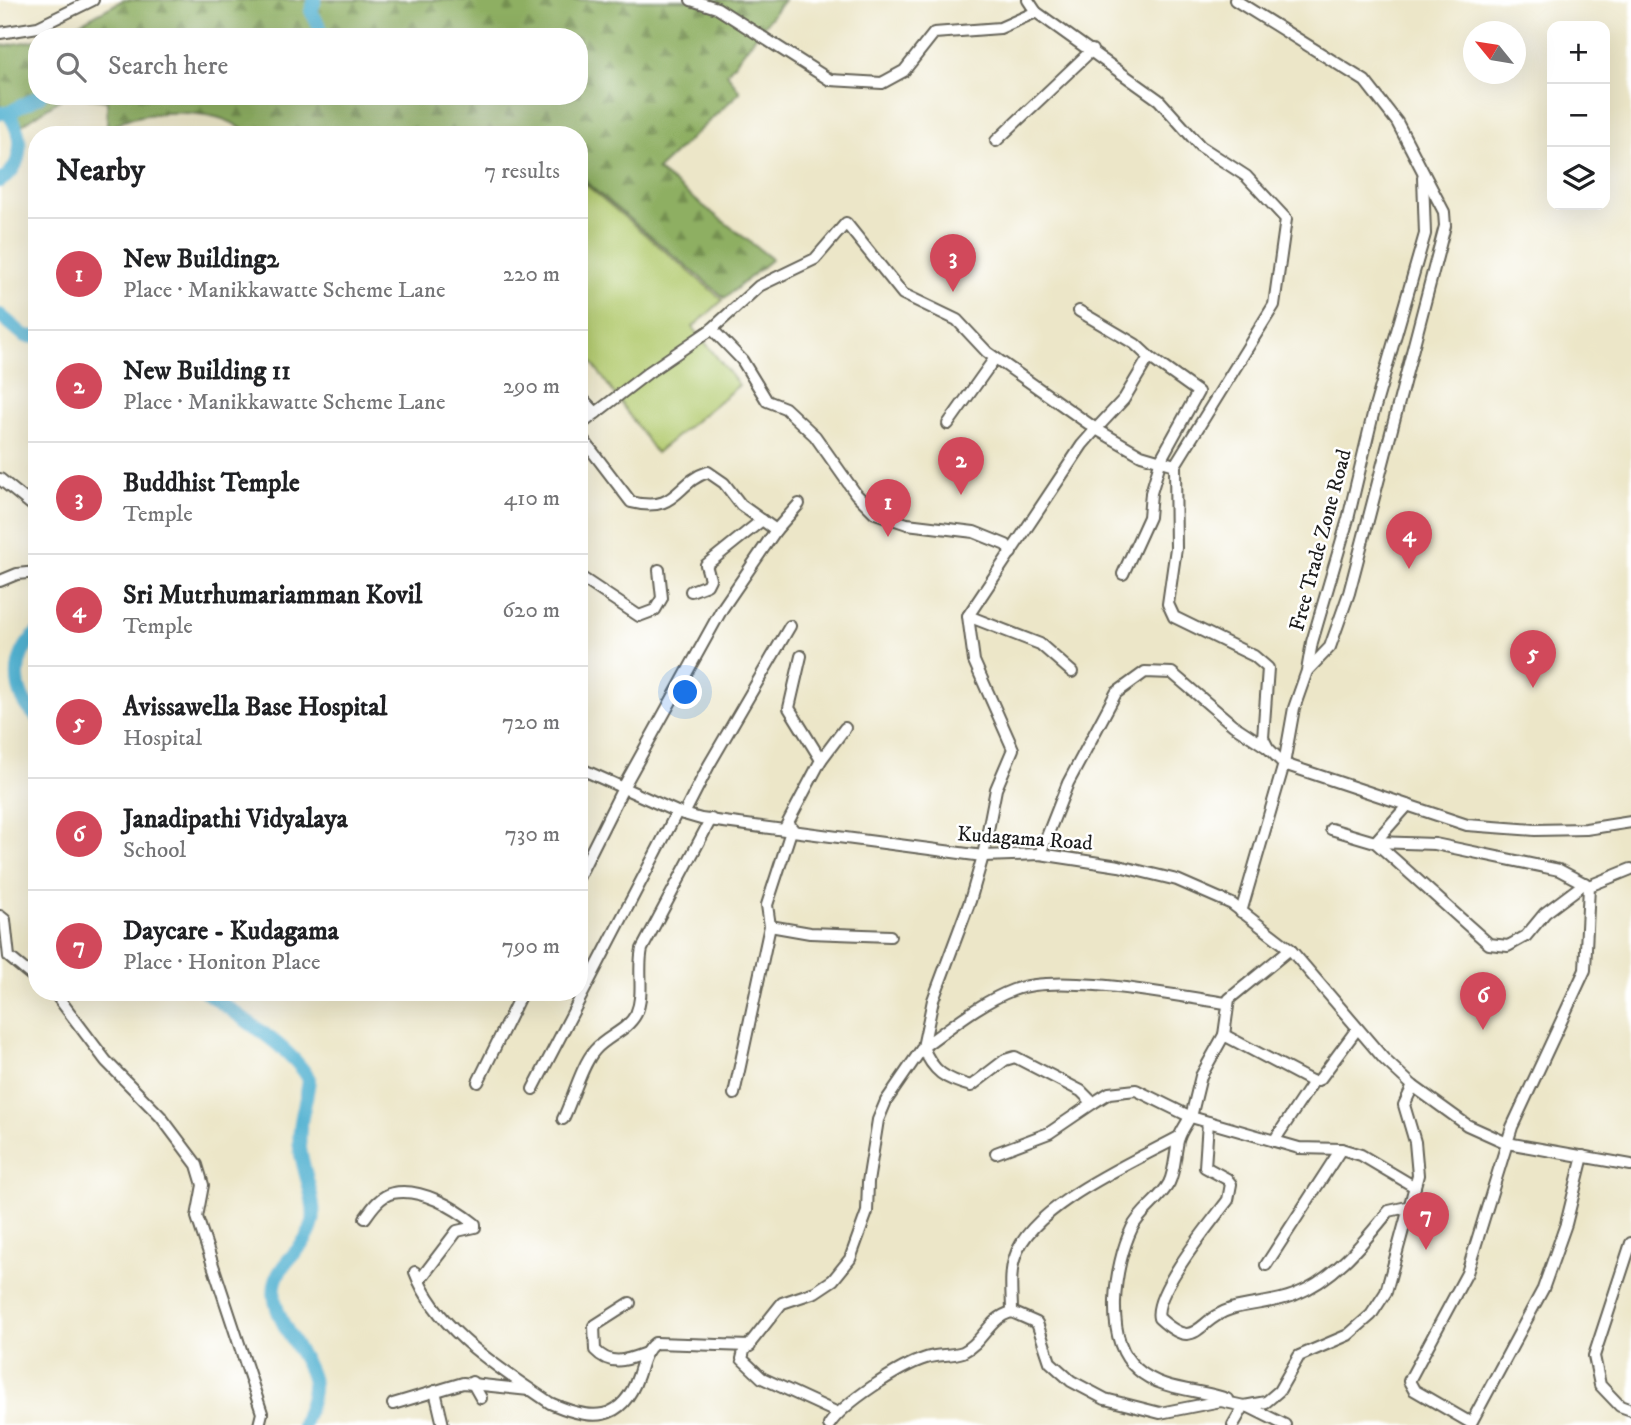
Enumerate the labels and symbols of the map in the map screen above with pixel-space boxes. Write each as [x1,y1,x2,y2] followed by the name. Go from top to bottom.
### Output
[1463,21,1526,84] north arrow
[930,234,976,292] pin: 3
[938,437,984,495] pin: 2
[1284,446,1358,634] street label: Free Trade Zone Road
[865,479,911,537] pin: 1
[1386,511,1432,569] pin: 4
[1510,630,1556,688] pin: 5
[668,675,702,709] your location
[956,821,1094,857] street label: Kudagama Road
[1460,972,1506,1030] pin: 6
[1403,1192,1449,1250] pin: 7

